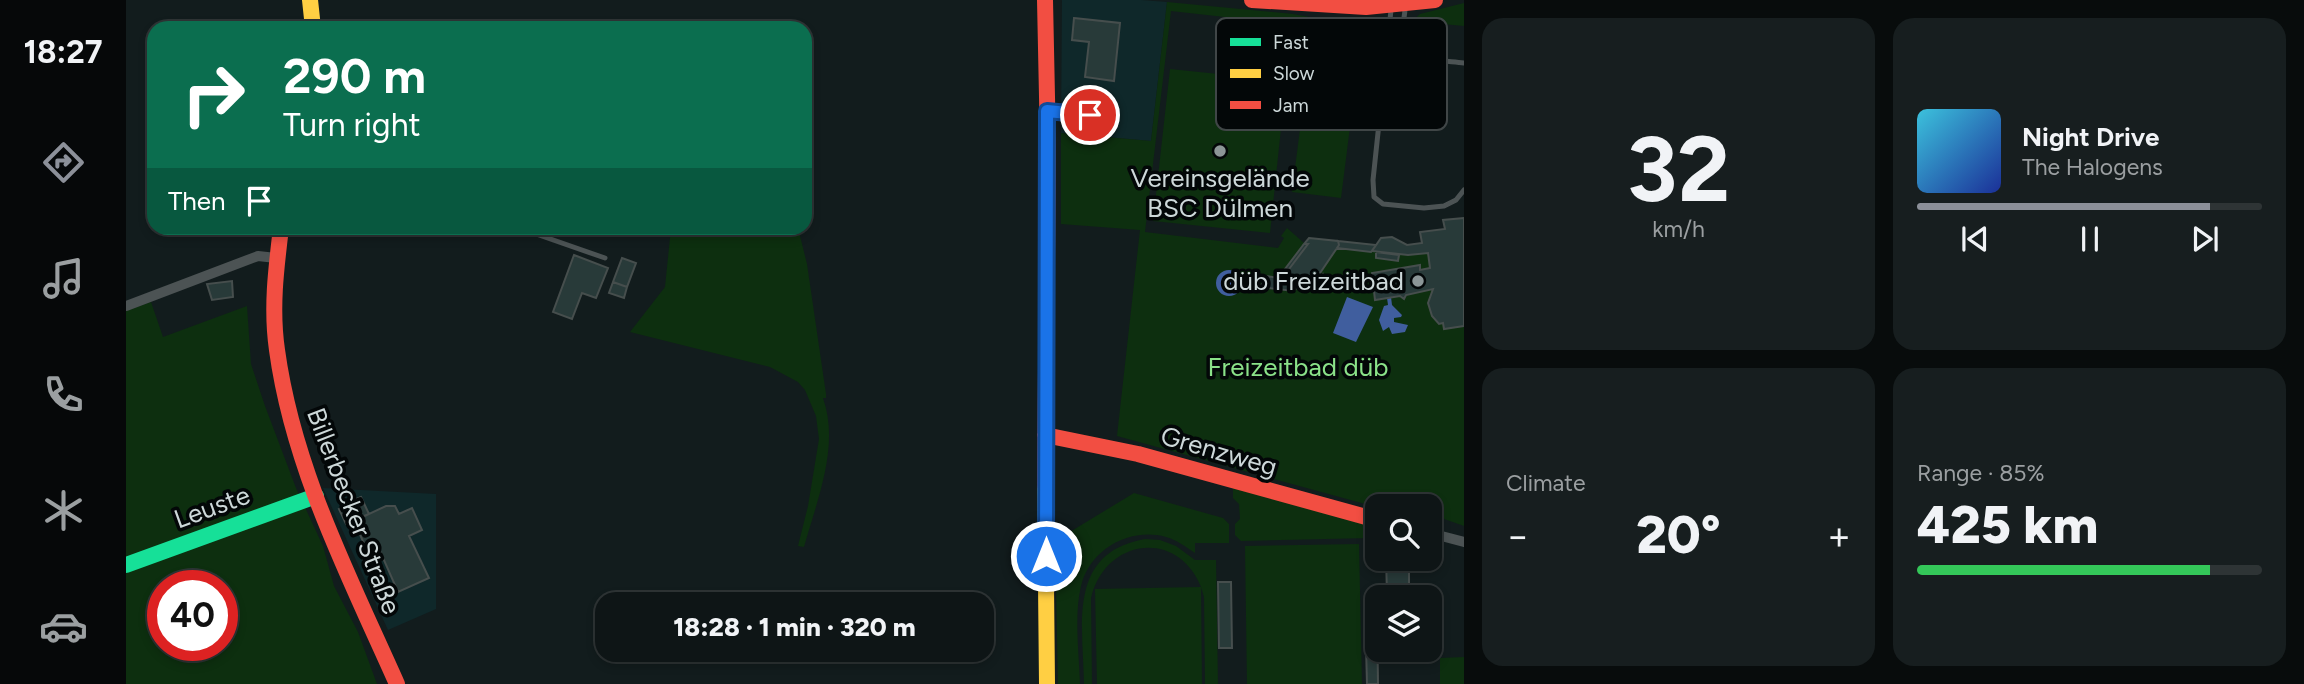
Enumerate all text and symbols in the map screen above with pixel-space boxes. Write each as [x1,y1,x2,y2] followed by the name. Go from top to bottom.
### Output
[1216,18,1447,130] legend
[1273,31,1309,54] text: Fast
[23,33,103,71] text: 18:27
[283,46,426,105] text: 290 m
[168,49,259,140] icon: right
[1273,62,1315,85] text: Slow
[1060,85,1120,145] pin
[1273,94,1309,117] text: Jam
[1071,96,1109,134] icon: arrive
[283,106,421,144] text: Turn right
[1627,115,1730,224] text: 32
[2022,121,2159,153] text: Night Drive
[39,138,88,187] icon: directions
[1212,143,1228,159] marker: Vereinsgelände BSC Dülmen
[2022,153,2163,181] text: The Halogens
[1130,162,1310,224] place label: Vereinsgelände BSC Dülmen
[240,182,278,220] icon: arrive
[168,185,226,217] text: Then
[1652,215,1705,243] text: km/h
[1956,220,1994,258] icon: previous
[2071,220,2109,258] icon: pause
[2186,220,2224,258] icon: next
[39,254,88,303] icon: music
[1223,265,1404,297] place label: düb Freizeitbad
[1410,273,1426,289] marker: düb Freizeitbad
[1208,351,1388,383] park label: Freizeitbad düb
[39,370,88,419] icon: phone
[300,403,408,619] street label: Billerbecker Straße
[1157,419,1281,483] street label: Grenzweg
[1917,459,2045,487] text: Range · 85%
[1506,469,1585,497] text: Climate
[170,479,254,535] street label: Leuste
[39,486,88,535] icon: climate
[1365,494,1442,662] map controls
[1365,494,1442,571] button: search
[1917,494,2098,556] text: 425 km
[1636,504,1721,566] text: 20°
[1506,513,1530,559] text: −
[1827,513,1851,559] text: +
[1009,519,1083,593] position arrow
[147,570,238,661] speed limit sign: 40
[1365,585,1442,662] button: layers
[39,602,88,651] icon: car
[673,611,916,643] text: 18:28 · 1 min · 320 m

